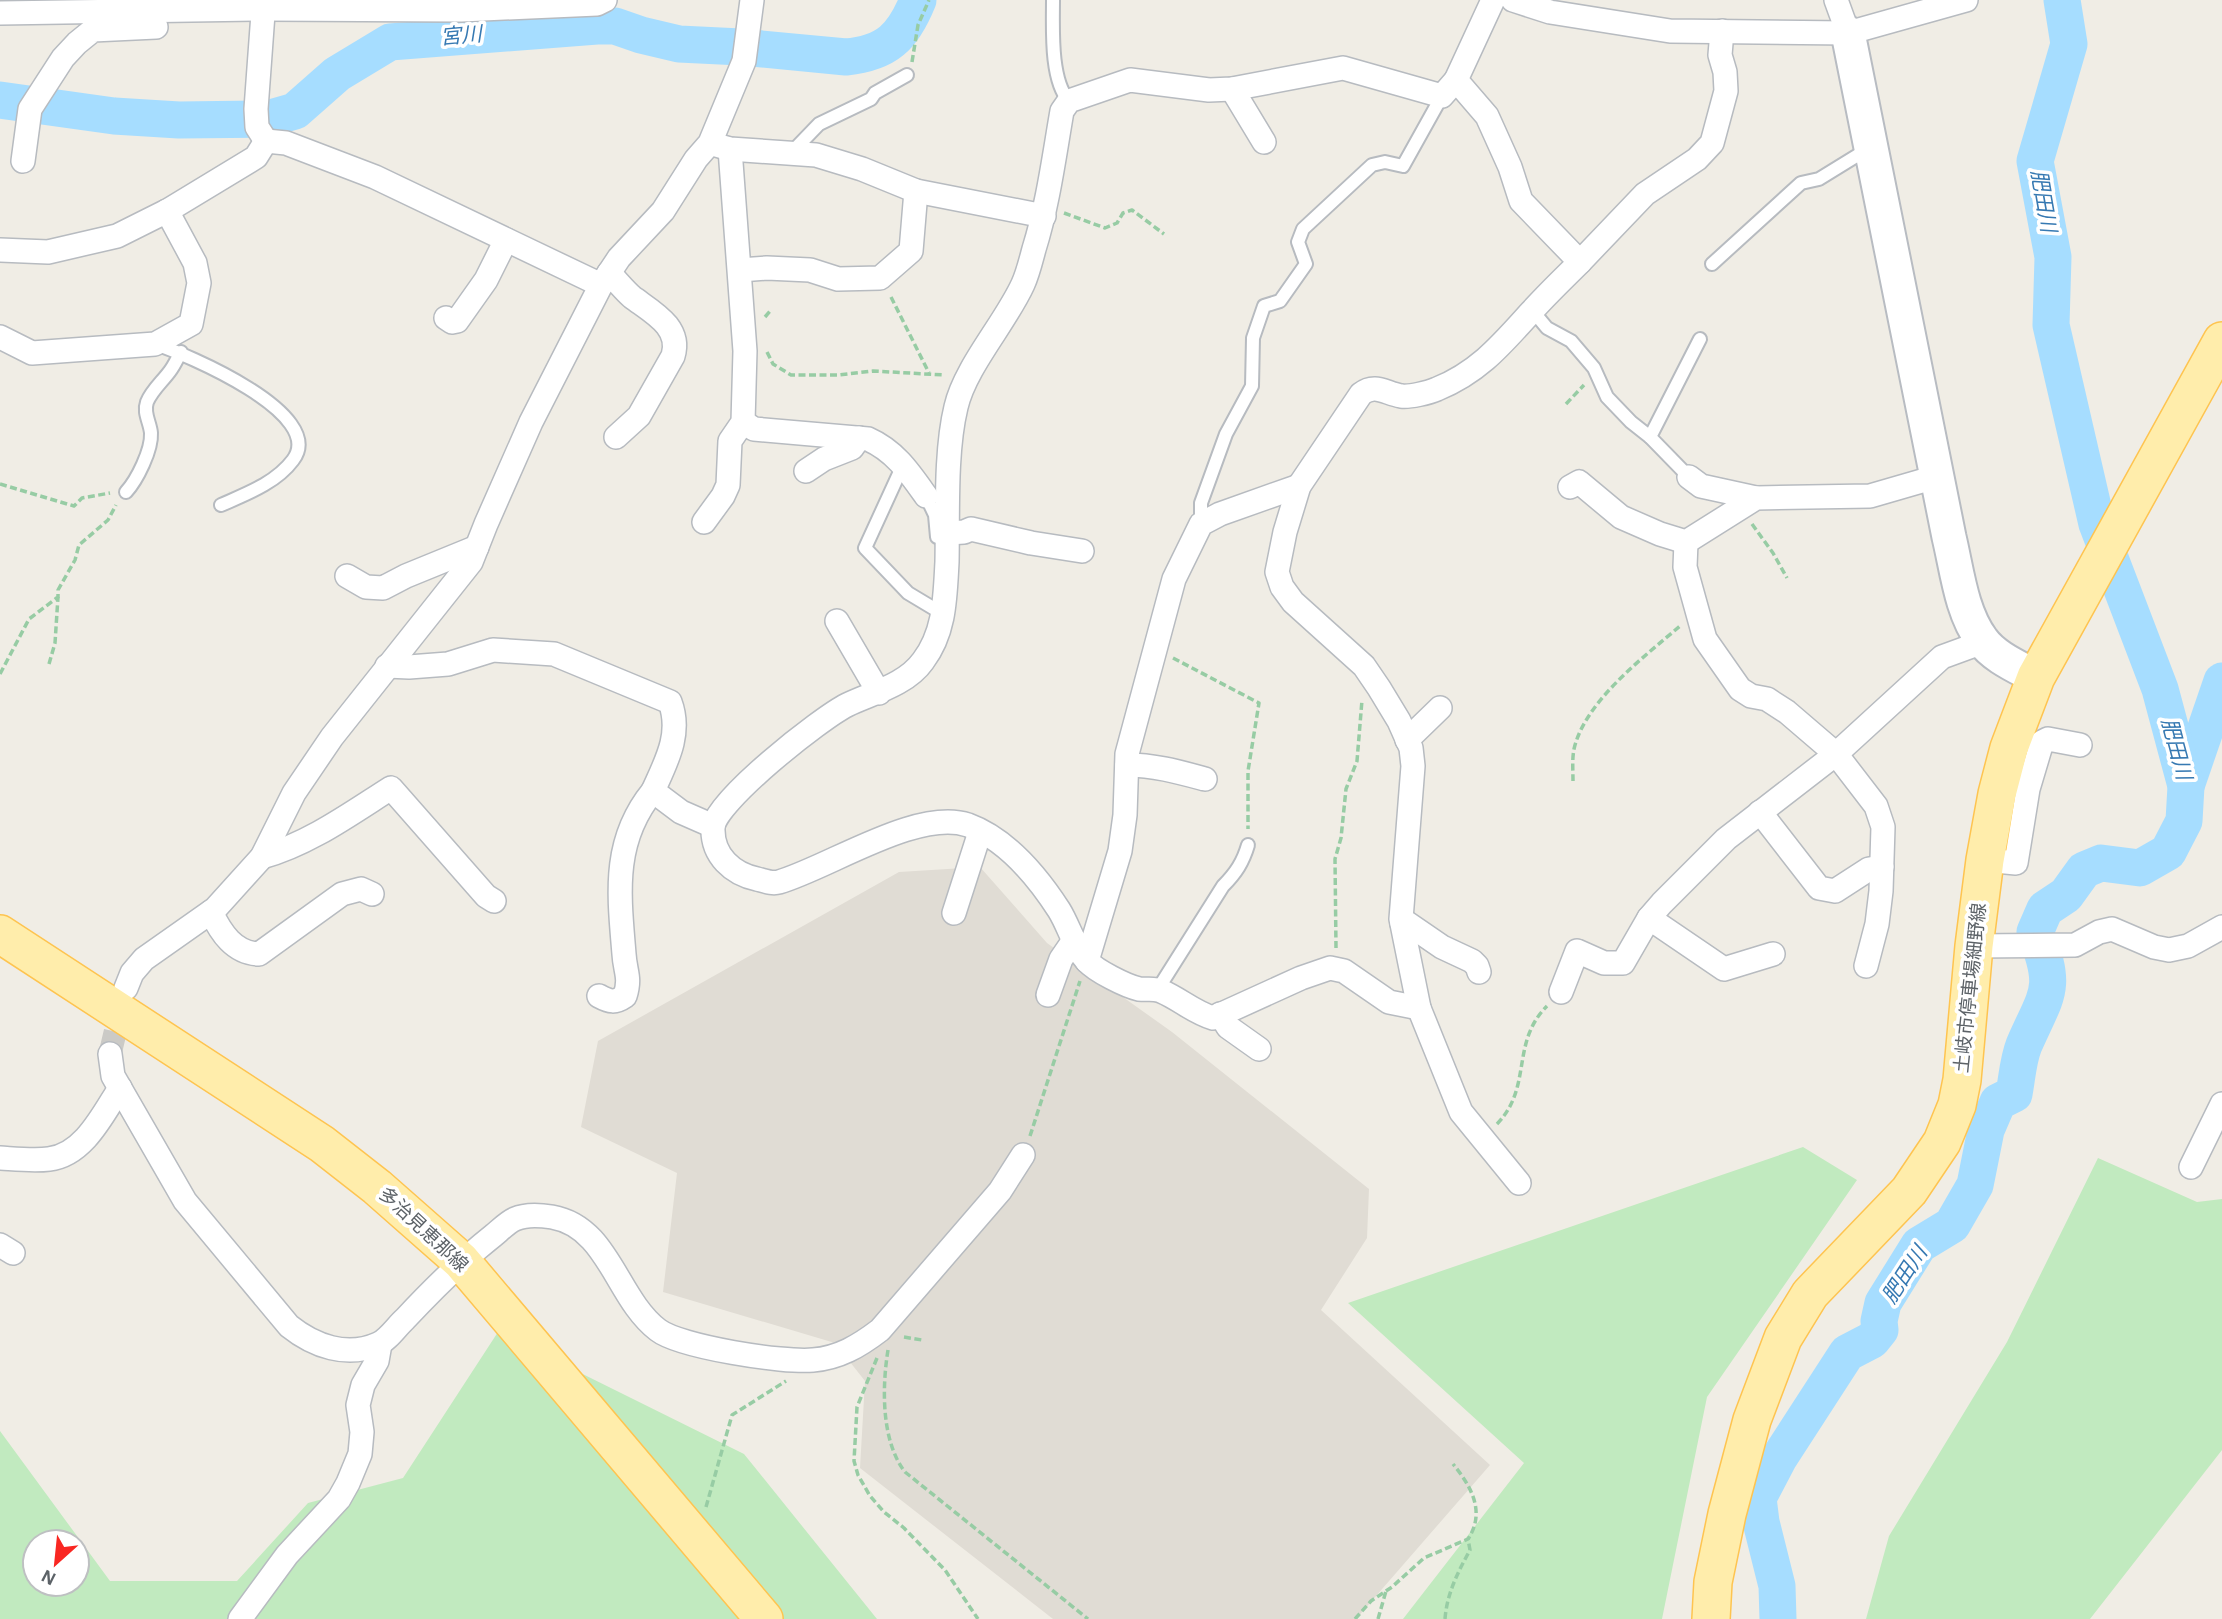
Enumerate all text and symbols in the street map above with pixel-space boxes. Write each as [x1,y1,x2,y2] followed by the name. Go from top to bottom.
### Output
[439,23,485,48] water label: 宮川
[2027,168,2059,236] water label: 肥田川
[2158,716,2195,784] water label: 肥田川
[1951,902,1989,1074] street label: 土岐市停車場細野線
[375,1183,472,1276] street label: 多治見恵那線
[1879,1241,1932,1307] water label: 肥田川
[21,1528,91,1598] north arrow
[39,1565,59,1588] text: N

